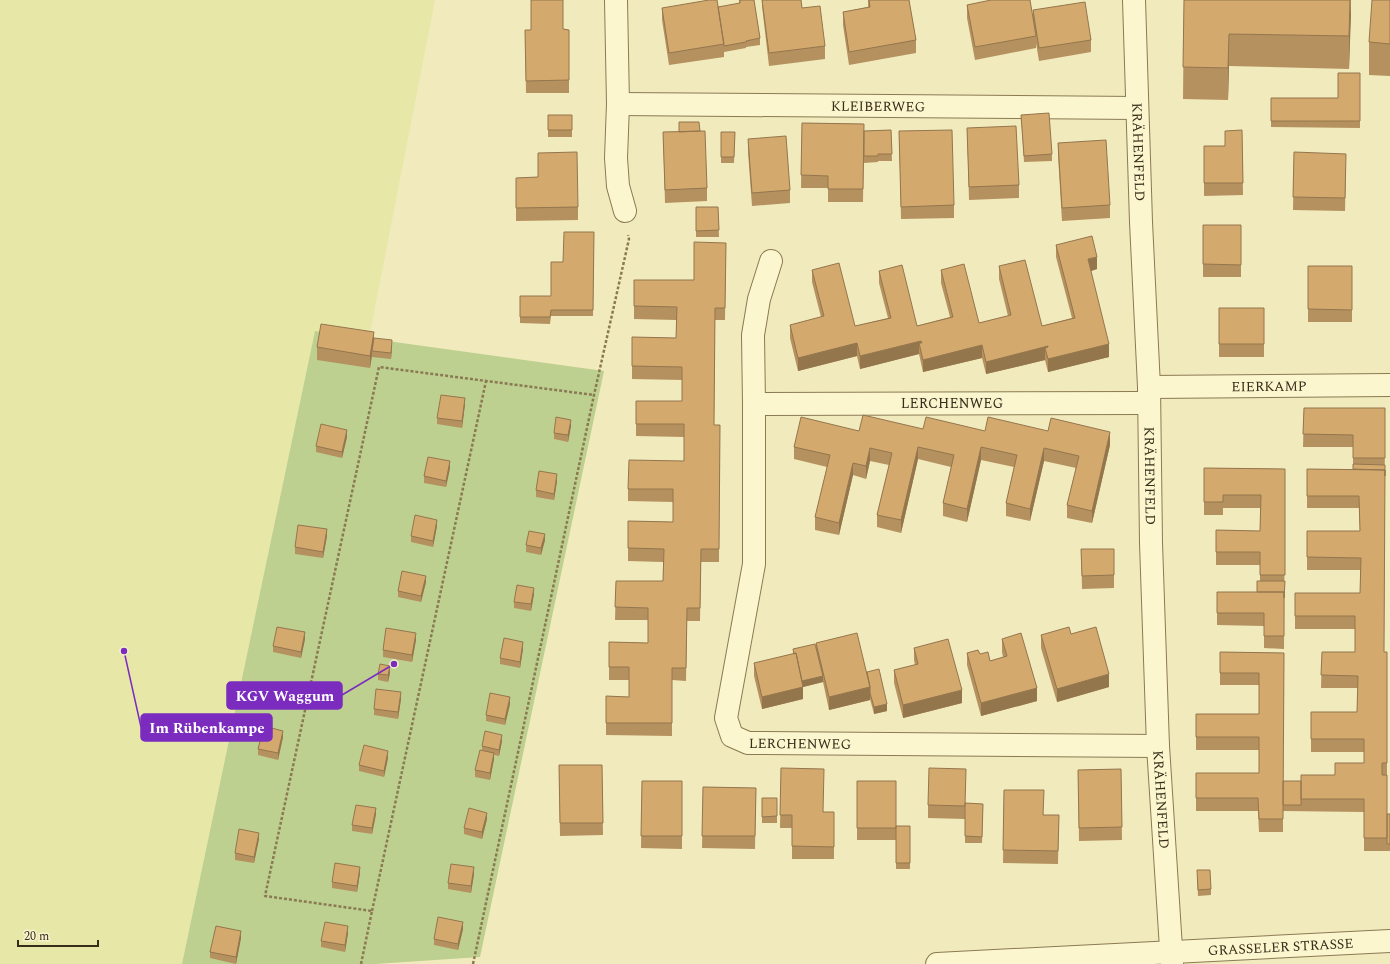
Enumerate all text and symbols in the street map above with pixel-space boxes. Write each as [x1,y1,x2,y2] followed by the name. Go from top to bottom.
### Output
[831,95,926,117] street label: KLEIBERWEG
[1127,102,1151,202] street label: KRÄHENFELD
[1231,375,1307,397] street label: EIERKAMP
[901,393,1003,414] street label: LERCHENWEG
[1139,426,1161,525] street label: KRÄHENFELD
[227,682,342,709] callout: KGV Waggum
[236,685,335,708] text: KGV Waggum
[141,714,272,741] callout: Im Rübenkampe
[149,717,265,740] text: Im Rübenkampe
[749,733,852,754] street label: LERCHENWEG
[1148,750,1175,849] street label: KRÄHENFELD
[18,922,98,948] scale bar
[24,927,49,946] text: 20 m
[1207,932,1354,961] street label: GRASSELER STRASSE

